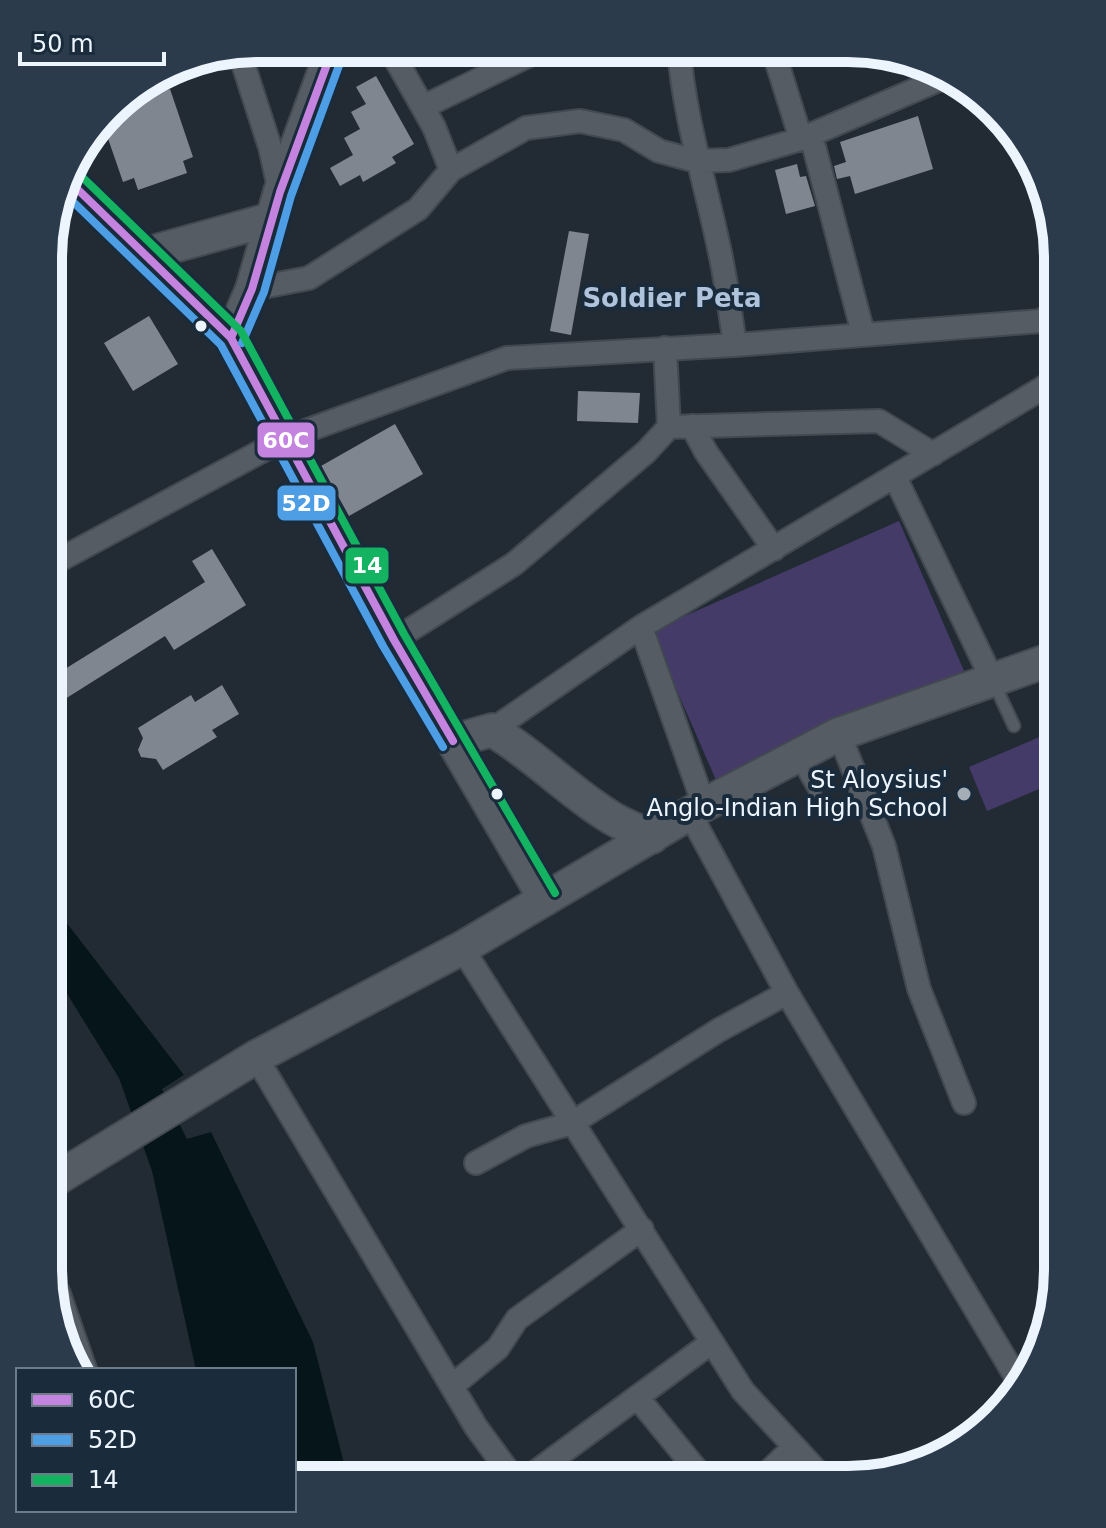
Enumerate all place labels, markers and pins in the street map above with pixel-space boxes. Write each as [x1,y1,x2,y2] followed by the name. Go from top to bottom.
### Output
[193,318,209,334] unlabelled marker
[646,766,948,822] place label: St Aloysius' Anglo-Indian High School
[955,785,973,803] marker: St Aloysius' Anglo-Indian High School
[489,786,505,802] unlabelled marker

